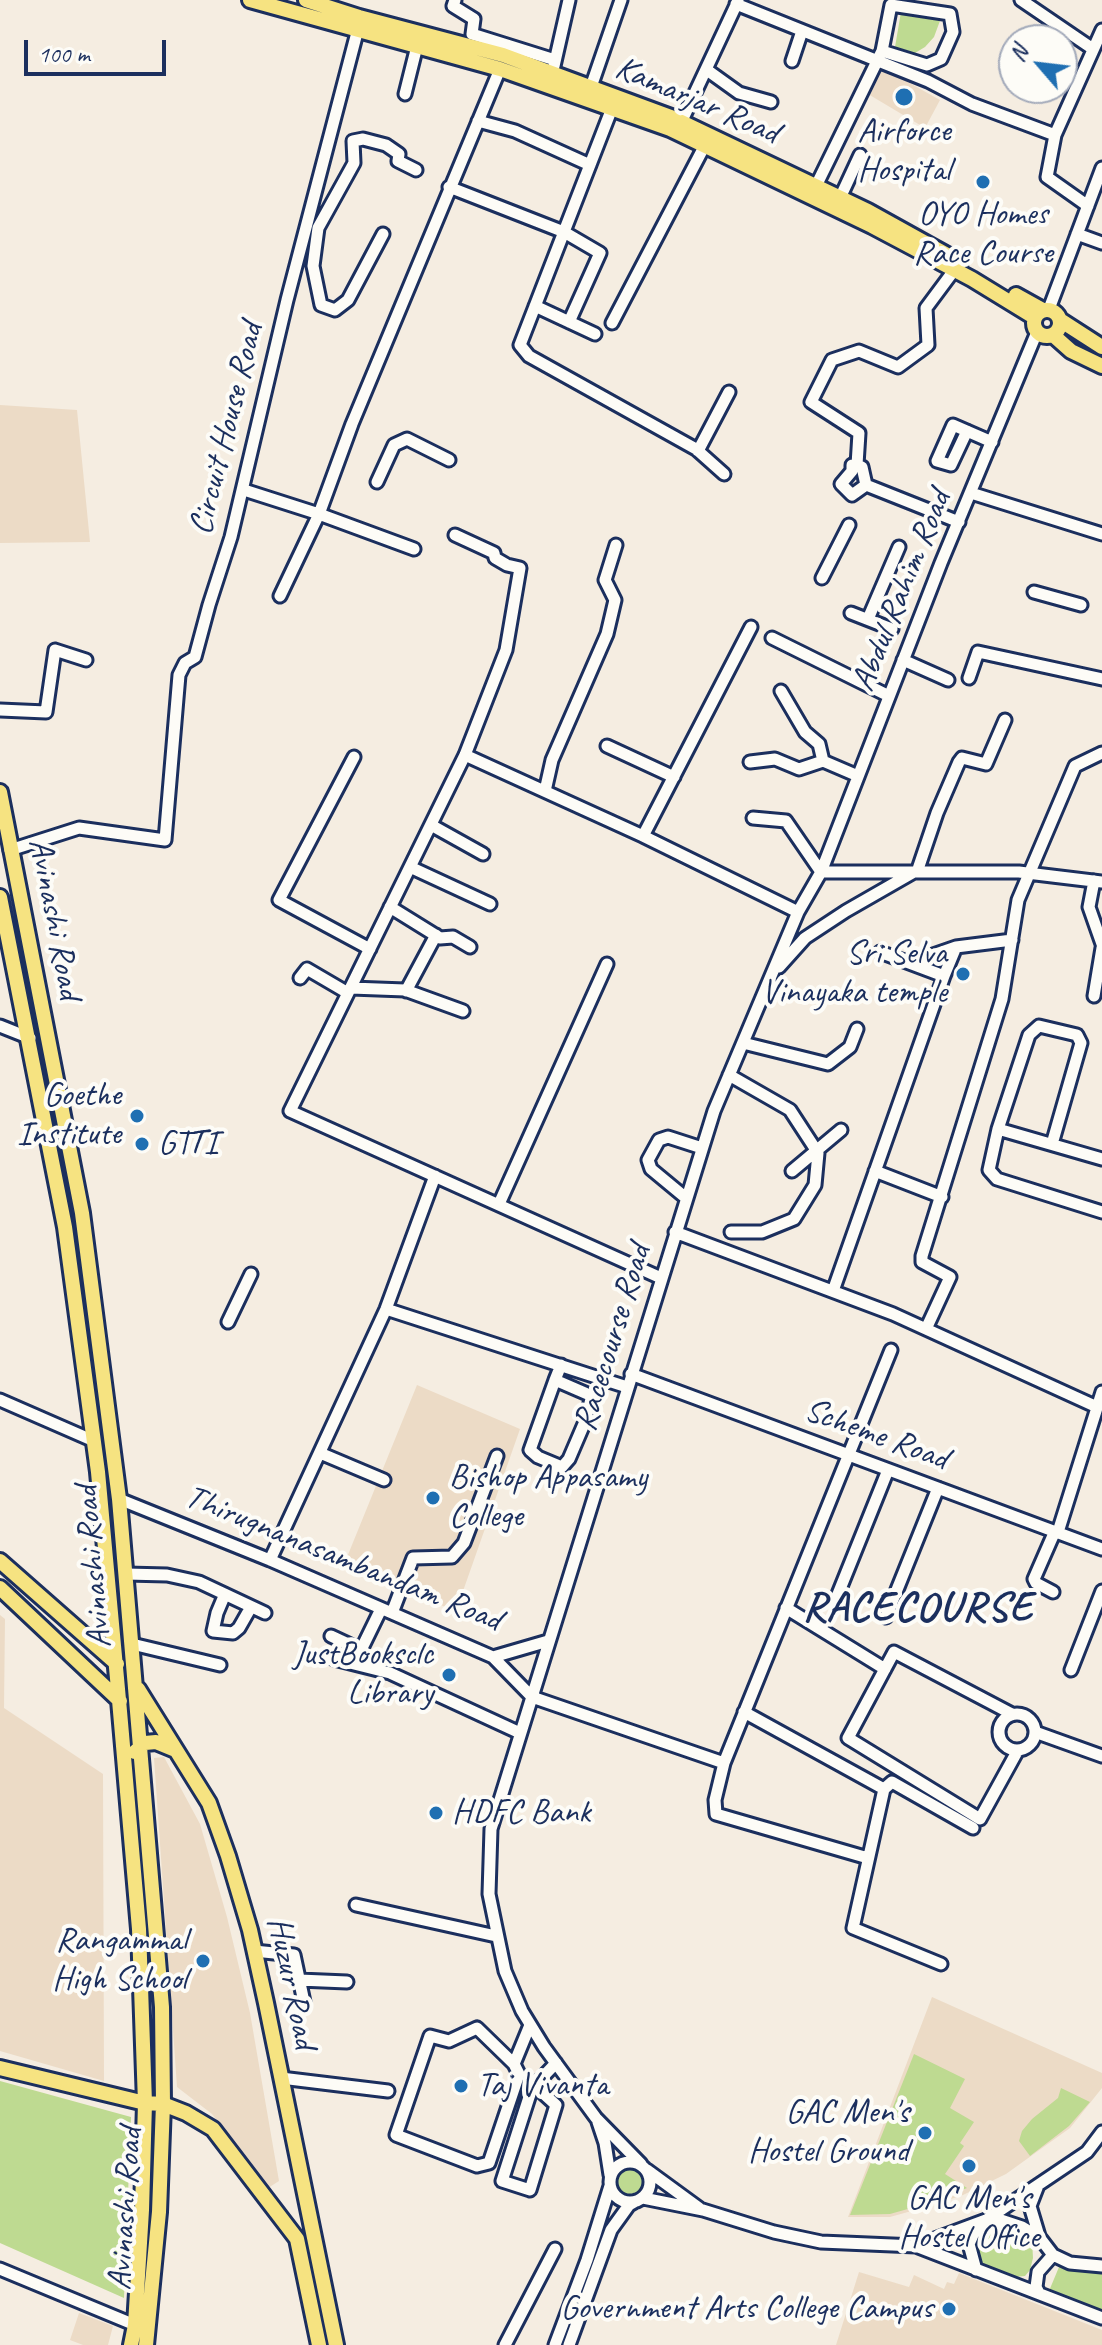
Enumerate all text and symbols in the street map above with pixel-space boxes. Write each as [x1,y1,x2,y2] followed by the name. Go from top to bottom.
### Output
[28,24,170,74] scale bar
[998,24,1078,104] north arrow
[38,39,90,69] text: 100 m
[1003,41,1034,66] text: N
[609,48,785,154] street label: Kamarjar Road
[893,86,915,108] marker: Airforce Hospital
[858,112,950,192] place label: Airforce Hospital
[974,173,992,191] marker: OYO Homes Race Course
[913,195,1053,274] place label: OYO Homes Race Course
[181,319,273,539] street label: Circuit House Road
[843,485,961,697] street label: Abdul Rahim Road
[18,835,90,1003] street label: Avinashi Road
[761,934,947,1014] place label: Sri Selva Vinayaka temple
[954,965,972,983] marker: Sri Selva Vinayaka temple
[17,1076,121,1156] place label: Goethe Institute
[128,1107,146,1125] marker: Goethe Institute
[158,1124,217,1164] place label: GTTI
[133,1135,151,1153] marker: GTTI
[565,1240,661,1436] street label: Racecourse Road
[799,1390,953,1480] street label: Scheme Road
[449,1458,647,1538] place label: Bishop Appasamy College
[179,1477,507,1641] street label: Thirugnanasambandam Road
[67,1484,121,1650] street label: Avinashi Road
[424,1489,442,1507] marker: Bishop Appasamy College
[802,1584,1034,1634] district label: RACECOURSE
[293,1635,433,1714] place label: JustBooksclc Library
[440,1666,458,1684] marker: JustBooksclc Library
[452,1793,590,1833] place label: HDFC Bank
[427,1804,445,1822] marker: HDFC Bank
[257,1914,325,2052] street label: Huzur Road
[52,1921,187,2000] place label: Rangammal High School
[194,1952,212,1970] marker: Rangammal High School
[477,2066,608,2106] place label: Taj Vivanta
[452,2077,470,2095] marker: Taj Vivanta
[748,2093,909,2172] place label: GAC Men's Hostel Ground
[916,2124,934,2142] marker: GAC Men's Hostel Ground
[100,2126,152,2292] street label: Avinashi Road
[960,2157,978,2175] marker: GAC Men's Hostel Office
[898,2179,1040,2258] place label: GAC Men's Hostel Office
[561,2289,933,2329] place label: Government Arts College Campus
[940,2300,958,2318] marker: Government Arts College Campus

